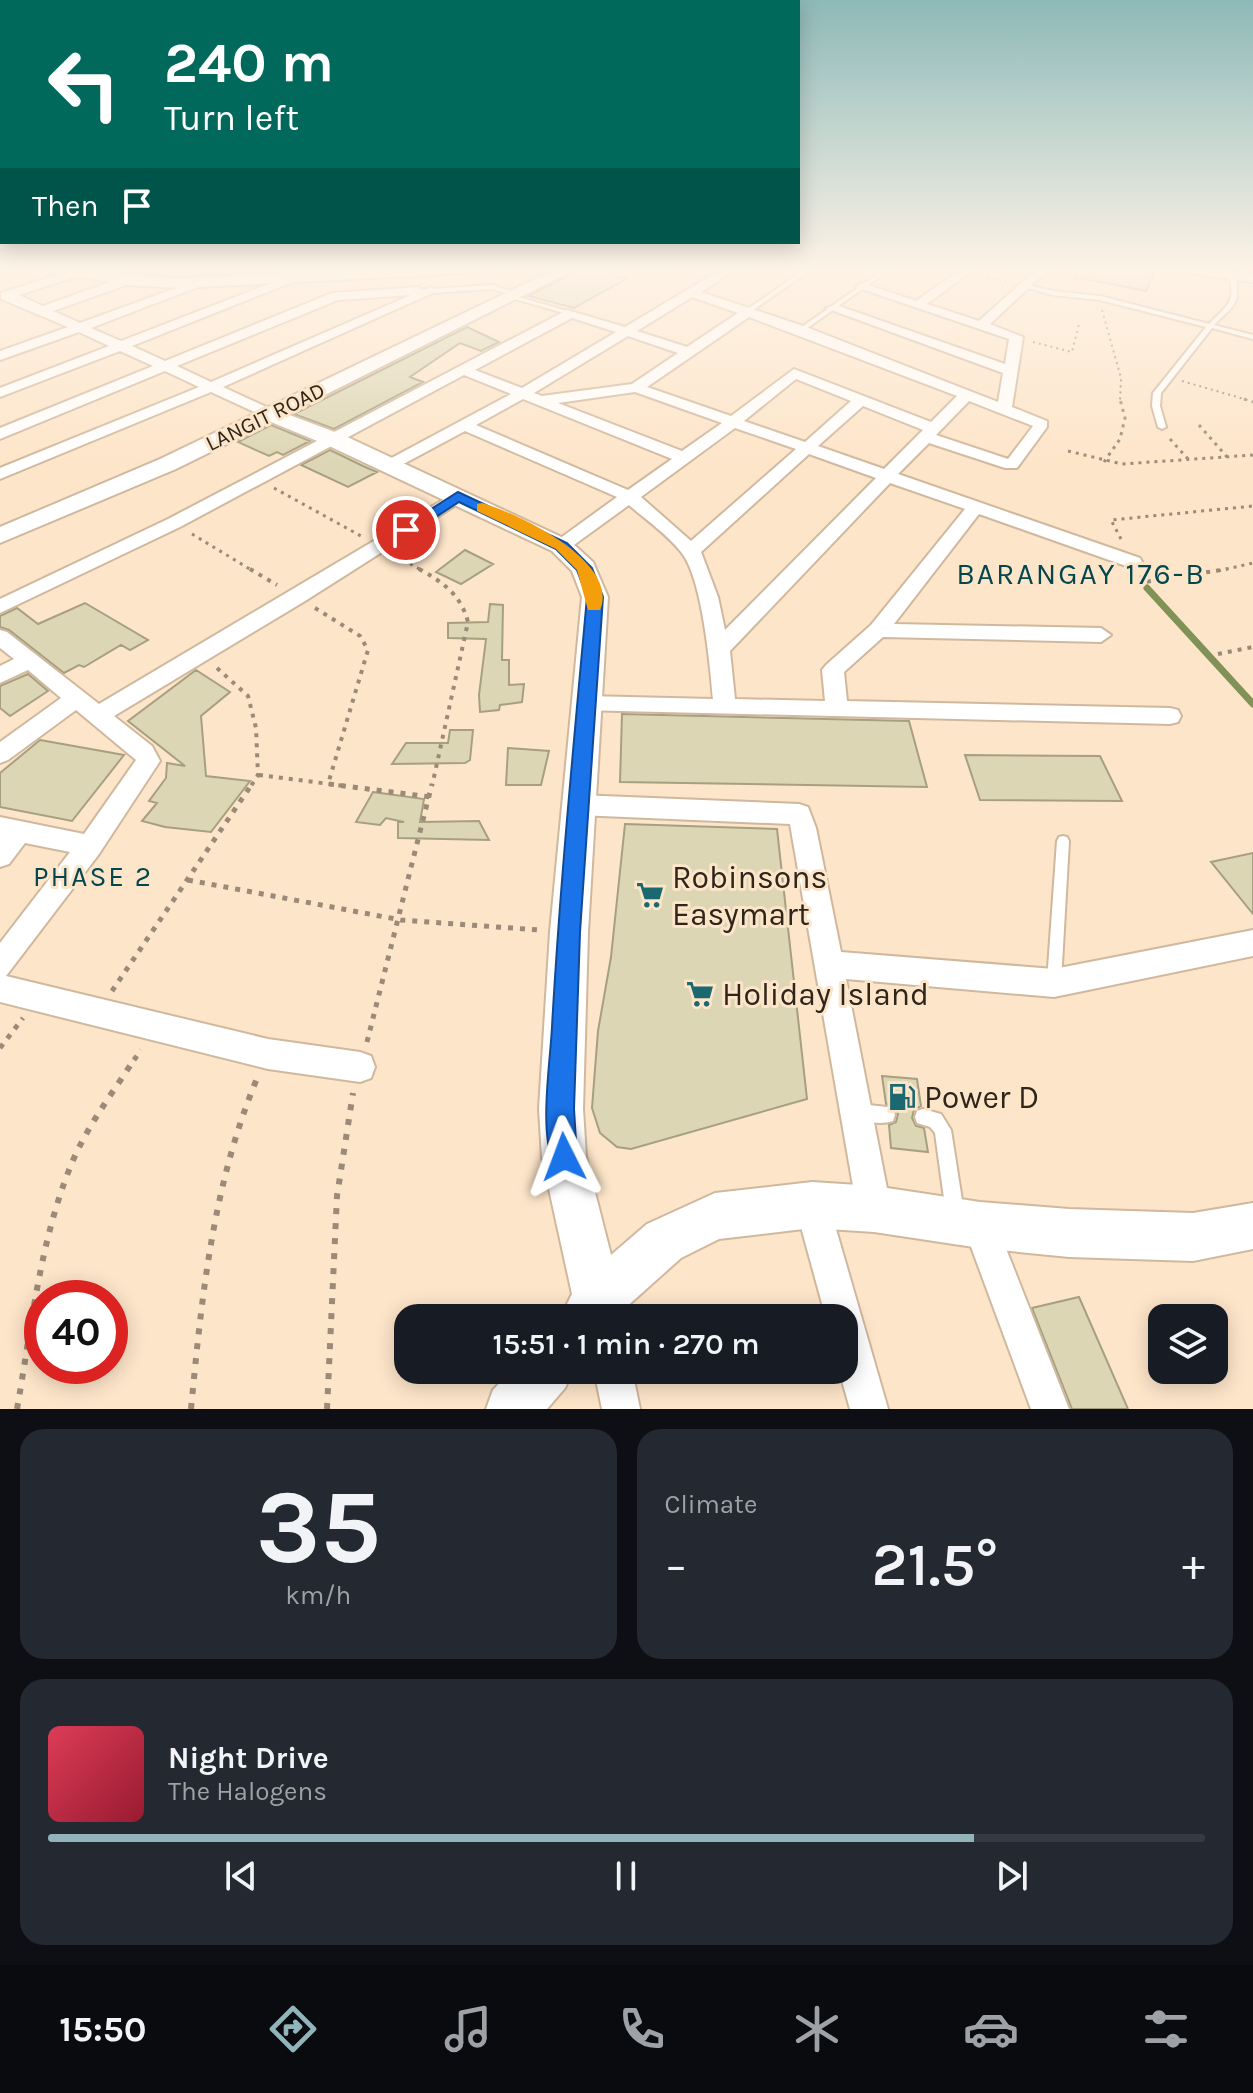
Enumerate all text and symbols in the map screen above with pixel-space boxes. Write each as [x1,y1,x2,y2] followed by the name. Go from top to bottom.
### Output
[164,30,334,95] text: 240 m
[32,32,136,136] icon: left
[164,97,299,139] text: Turn left
[115,184,159,228] icon: arrive
[32,188,99,224] text: Then
[202,377,329,457] street label: LANGIT ROAD
[372,496,440,564] pin
[384,508,428,552] icon: arrive
[956,556,1206,592] district label: BARANGAY 176-B
[672,859,827,933] place label: Robinsons Easymart
[33,860,153,893] district label: PHASE 2
[635,880,665,910] supermarket icon: Robinsons Easymart
[722,976,929,1013] place label: Holiday Island
[685,979,715,1009] supermarket icon: Holiday Island
[924,1079,1039,1116] place label: Power D
[887,1082,917,1112] fuel station icon: Power D
[522,1115,606,1199] position arrow
[24,1280,128,1384] speed limit sign: 40
[1148,1304,1228,1384] map controls
[1148,1304,1228,1384] button: layers
[492,1326,760,1362] text: 15:51 · 1 min · 270 m
[256,1467,381,1588] text: 35
[665,1489,757,1520] text: Climate
[872,1530,998,1600] text: 21.5°
[665,1540,688,1591] text: −
[1182,1540,1205,1591] text: +
[285,1580,351,1611] text: km/h
[168,1740,329,1776] text: Night Drive
[168,1776,327,1807] text: The Halogens
[219,1854,263,1898] icon: previous
[604,1854,648,1898] icon: pause
[990,1854,1034,1898] icon: next
[265,2001,321,2057] icon: directions
[440,2001,496,2057] icon: music
[614,2001,670,2057] icon: phone
[789,2001,845,2057] icon: climate
[963,2001,1019,2057] icon: car
[1138,2001,1194,2057] icon: filters
[59,2008,146,2050] text: 15:50

